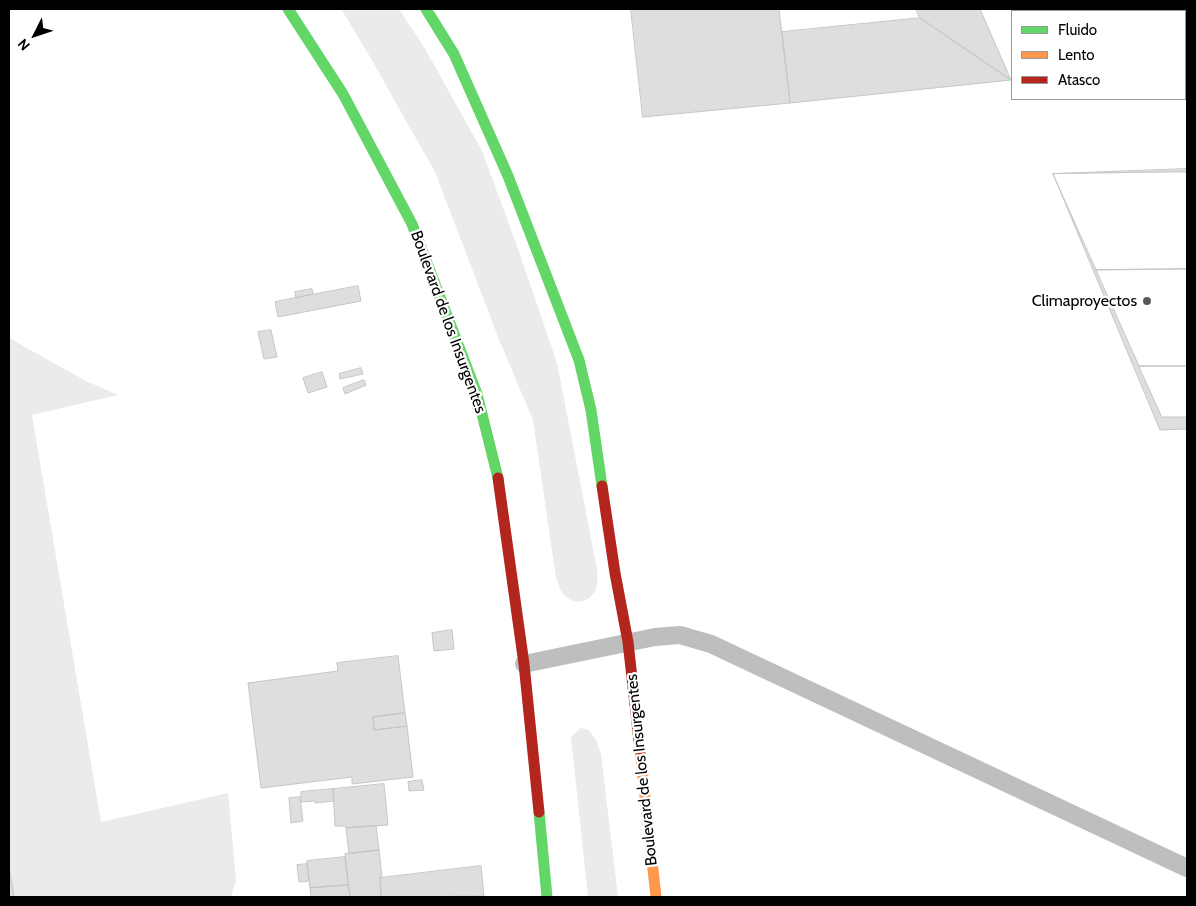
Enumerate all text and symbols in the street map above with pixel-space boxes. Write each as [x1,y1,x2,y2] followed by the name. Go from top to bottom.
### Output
[10,10,60,60] north arrow
[1011,10,1186,100] legend
[1058,21,1097,39] text: Fluido
[14,35,34,54] text: N
[1058,46,1095,64] text: Lento
[1058,71,1100,89] text: Atasco
[406,228,490,416] street label: Boulevard de los Insurgentes
[1032,291,1137,311] place label: Climaproyectos
[1141,295,1153,307] marker: Climaproyectos
[622,673,662,867] street label: Boulevard de los Insurgentes

